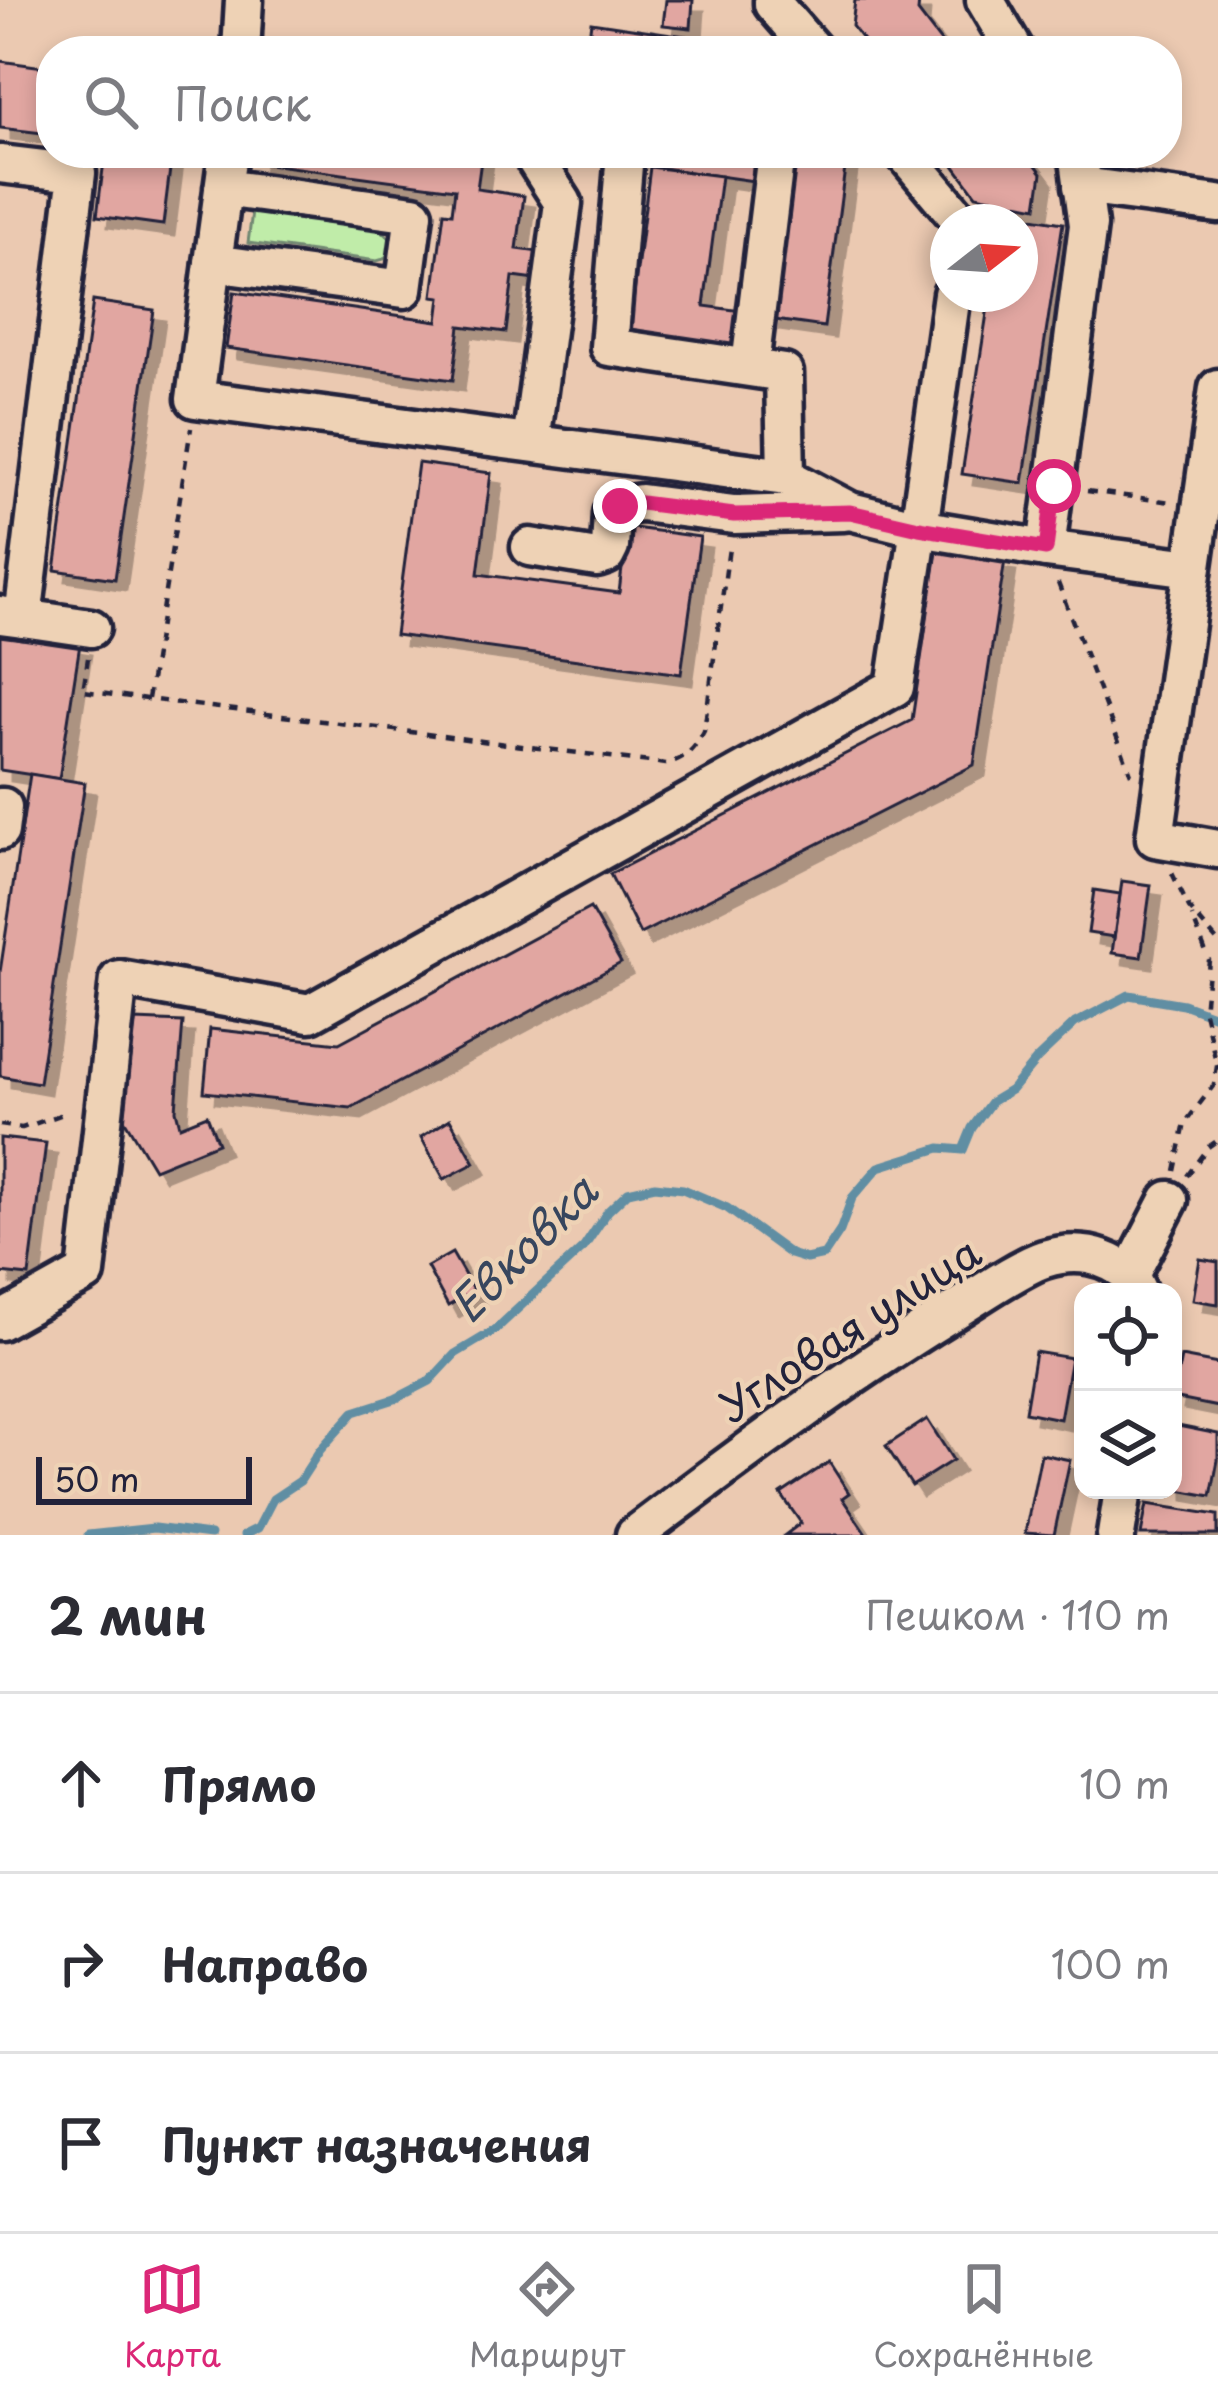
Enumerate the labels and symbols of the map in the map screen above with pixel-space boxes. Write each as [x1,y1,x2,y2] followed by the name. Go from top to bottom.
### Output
[930,204,1038,312] north arrow
[1027,459,1081,513] route start
[593,479,647,533] route end
[433,1157,612,1336] water label: Евковка
[705,1219,993,1436] street label: Угловая улица
[36,1451,252,1504] scale bar

